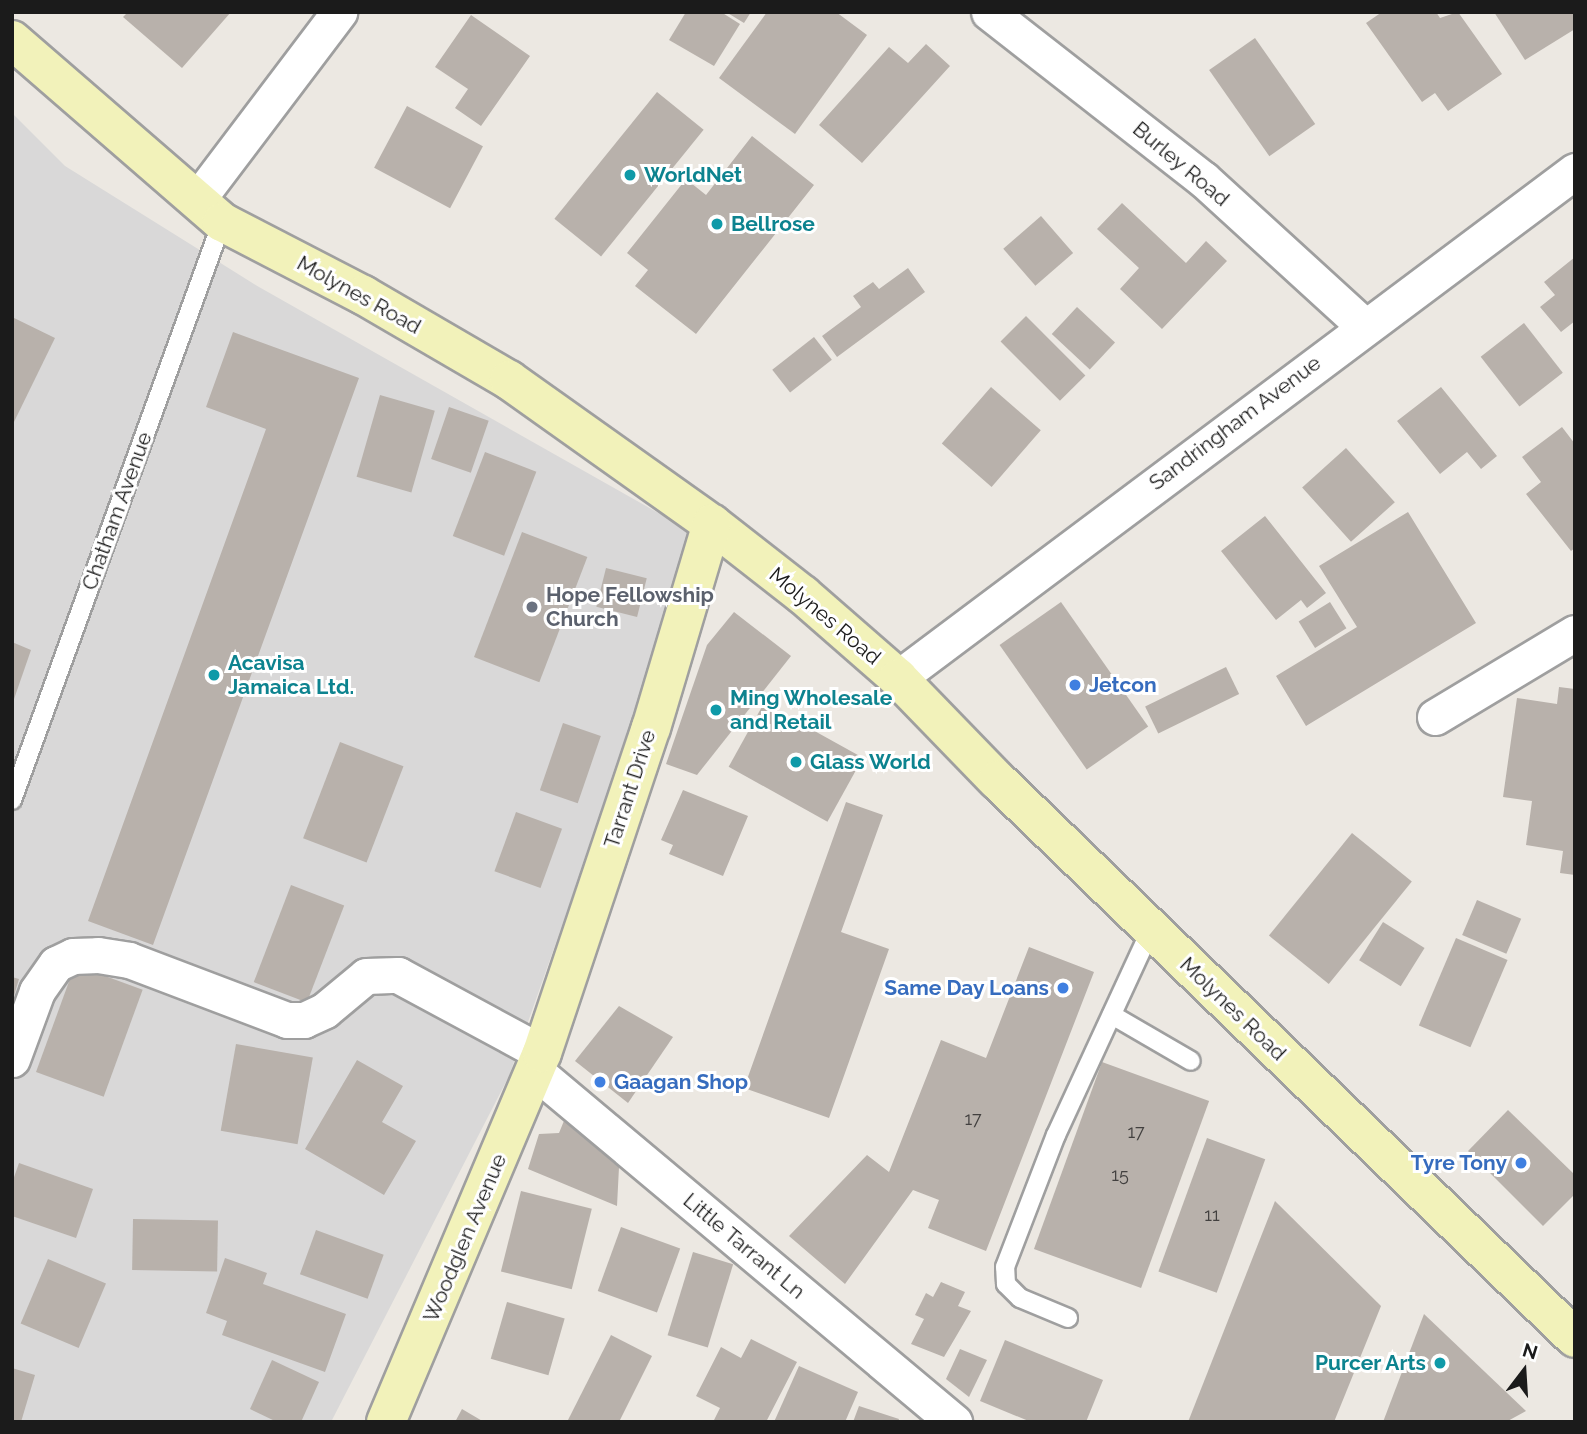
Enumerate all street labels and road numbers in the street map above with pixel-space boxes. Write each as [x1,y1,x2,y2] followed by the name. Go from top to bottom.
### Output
[1127,116,1235,212] street label: Burley Road
[293,251,425,339] street label: Molynes Road
[1144,350,1326,496] street label: Sandringham Avenue
[77,428,157,594] street label: Chatham Avenue
[764,562,886,670] street label: Molynes Road
[599,727,661,851] street label: Tarrant Drive
[1175,952,1291,1066] street label: Molynes Road
[418,1150,512,1326] street label: Woodglen Avenue
[678,1188,810,1304] street label: Little Tarrant Ln

